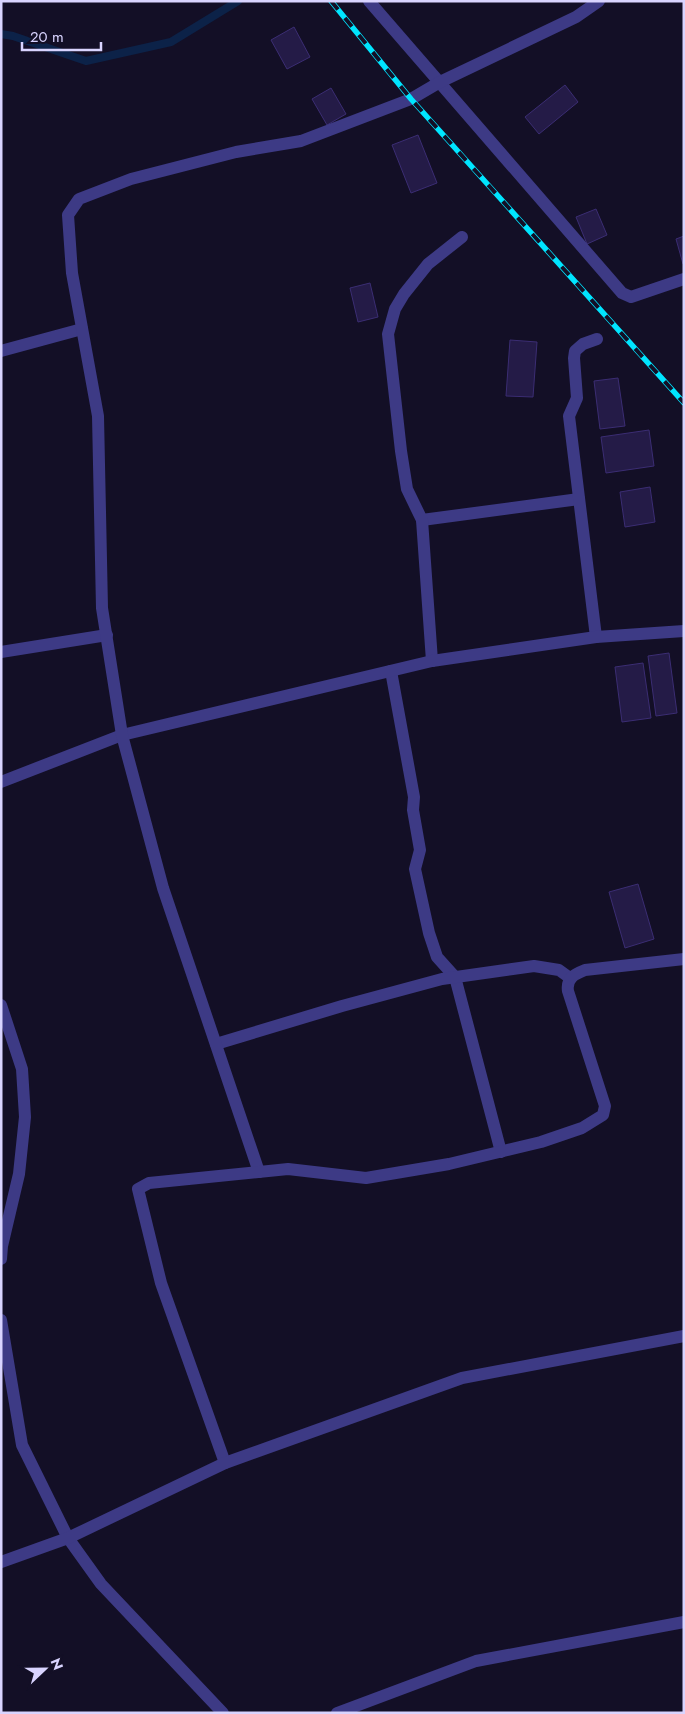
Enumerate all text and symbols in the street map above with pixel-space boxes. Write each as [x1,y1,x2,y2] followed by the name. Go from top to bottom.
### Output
[22,20,101,52] scale bar
[30,26,64,48] text: 20 m
[20,1644,70,1694] north arrow
[46,1655,68,1673] text: N

